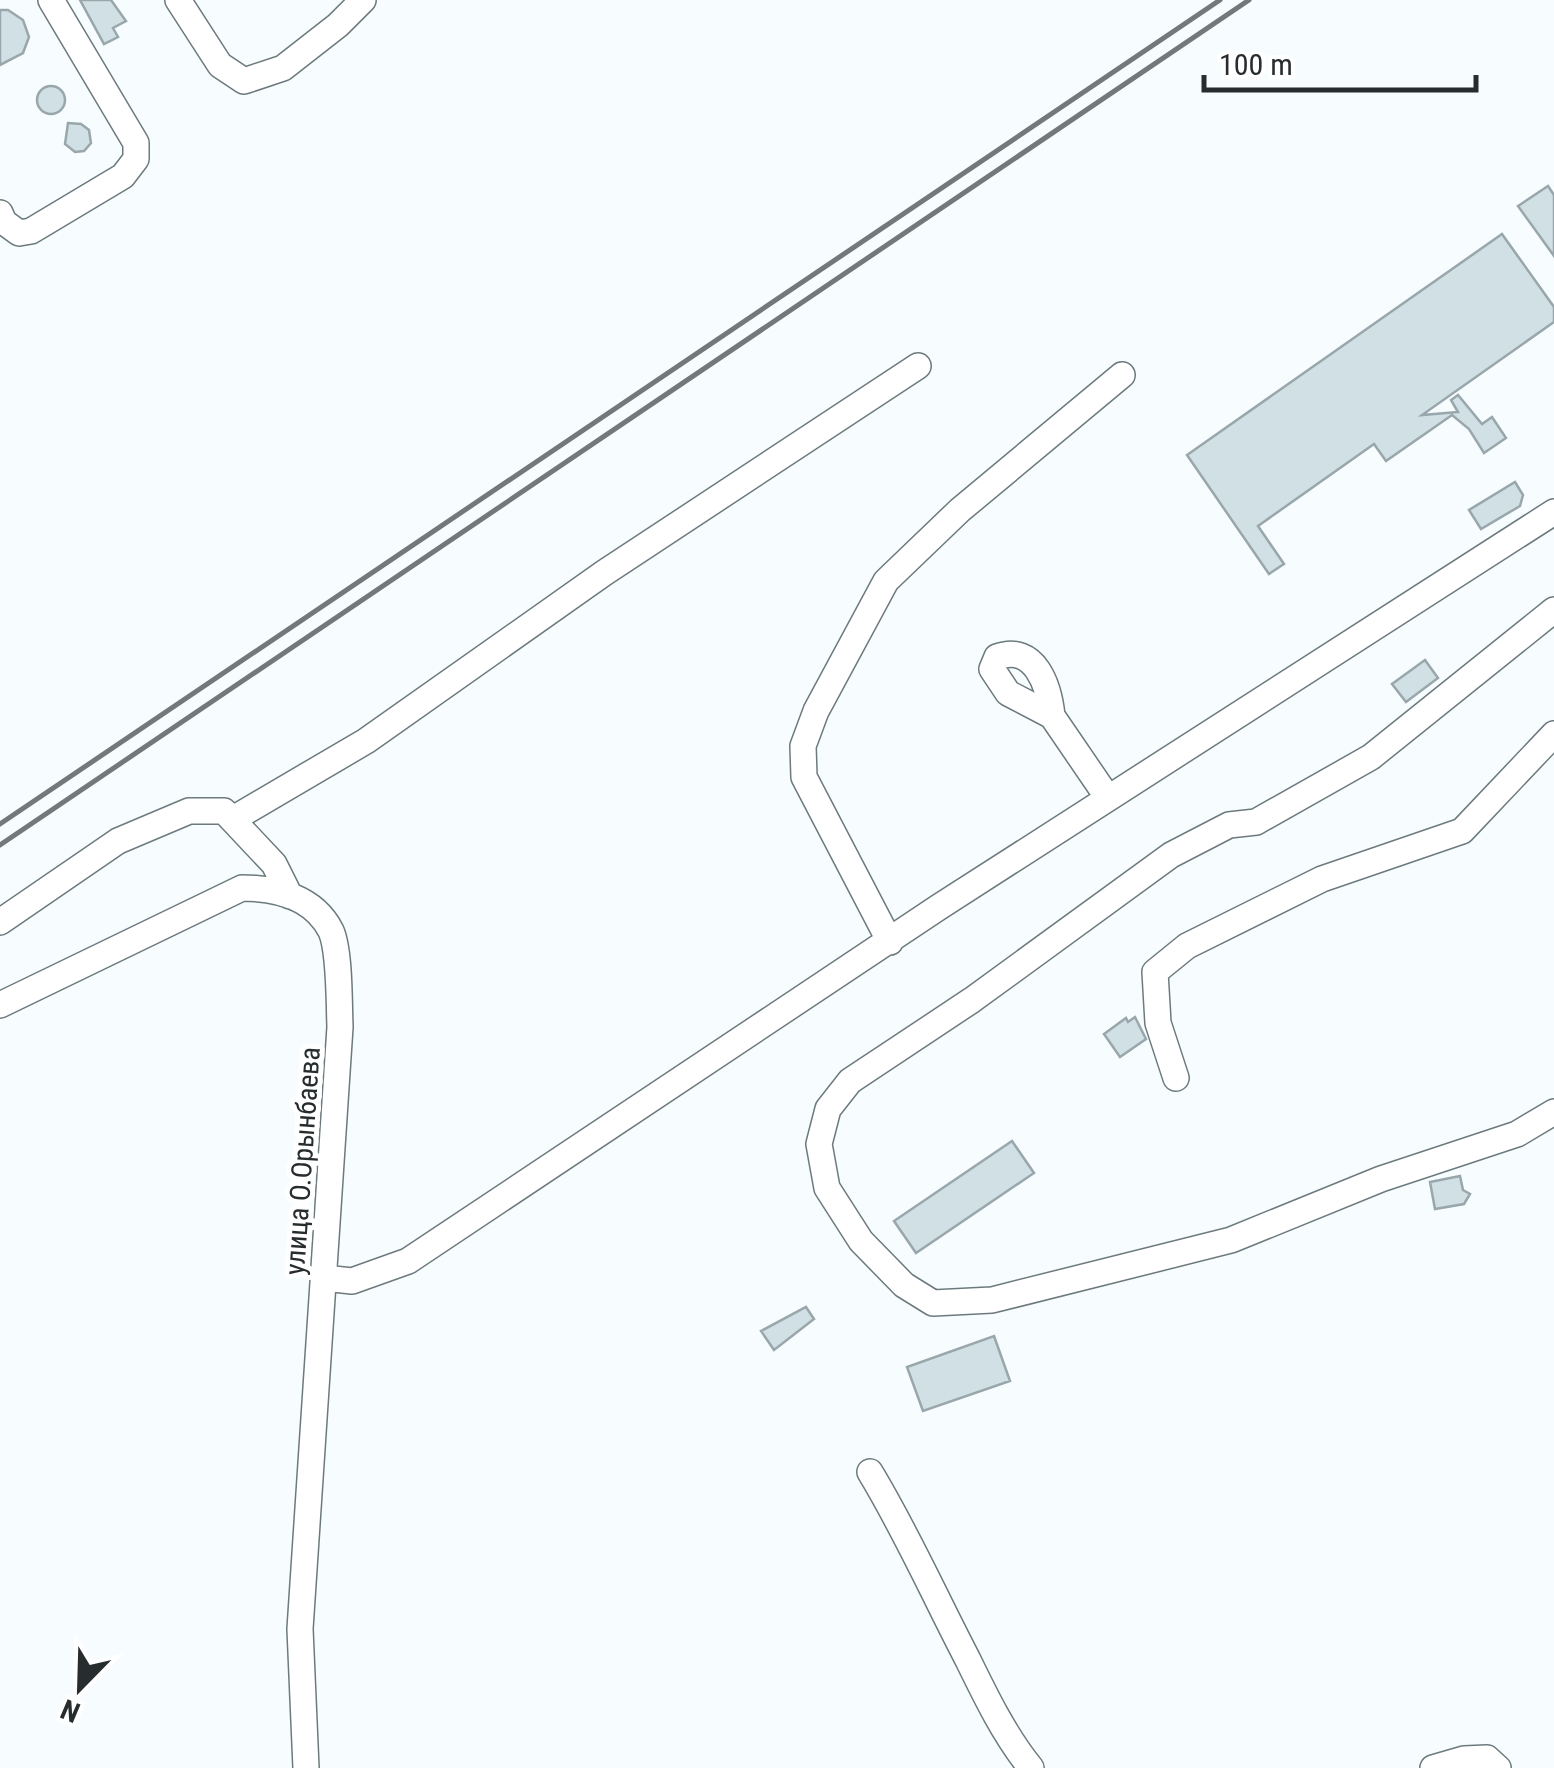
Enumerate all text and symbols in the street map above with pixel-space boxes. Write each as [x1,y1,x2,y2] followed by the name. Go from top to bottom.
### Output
[1204,30,1476,92] scale bar
[1219,47,1293,82] text: 100 m
[278,1046,327,1276] street label: улица О.Орынбаева
[30,1638,130,1738] north arrow
[56,1692,85,1729] text: N

